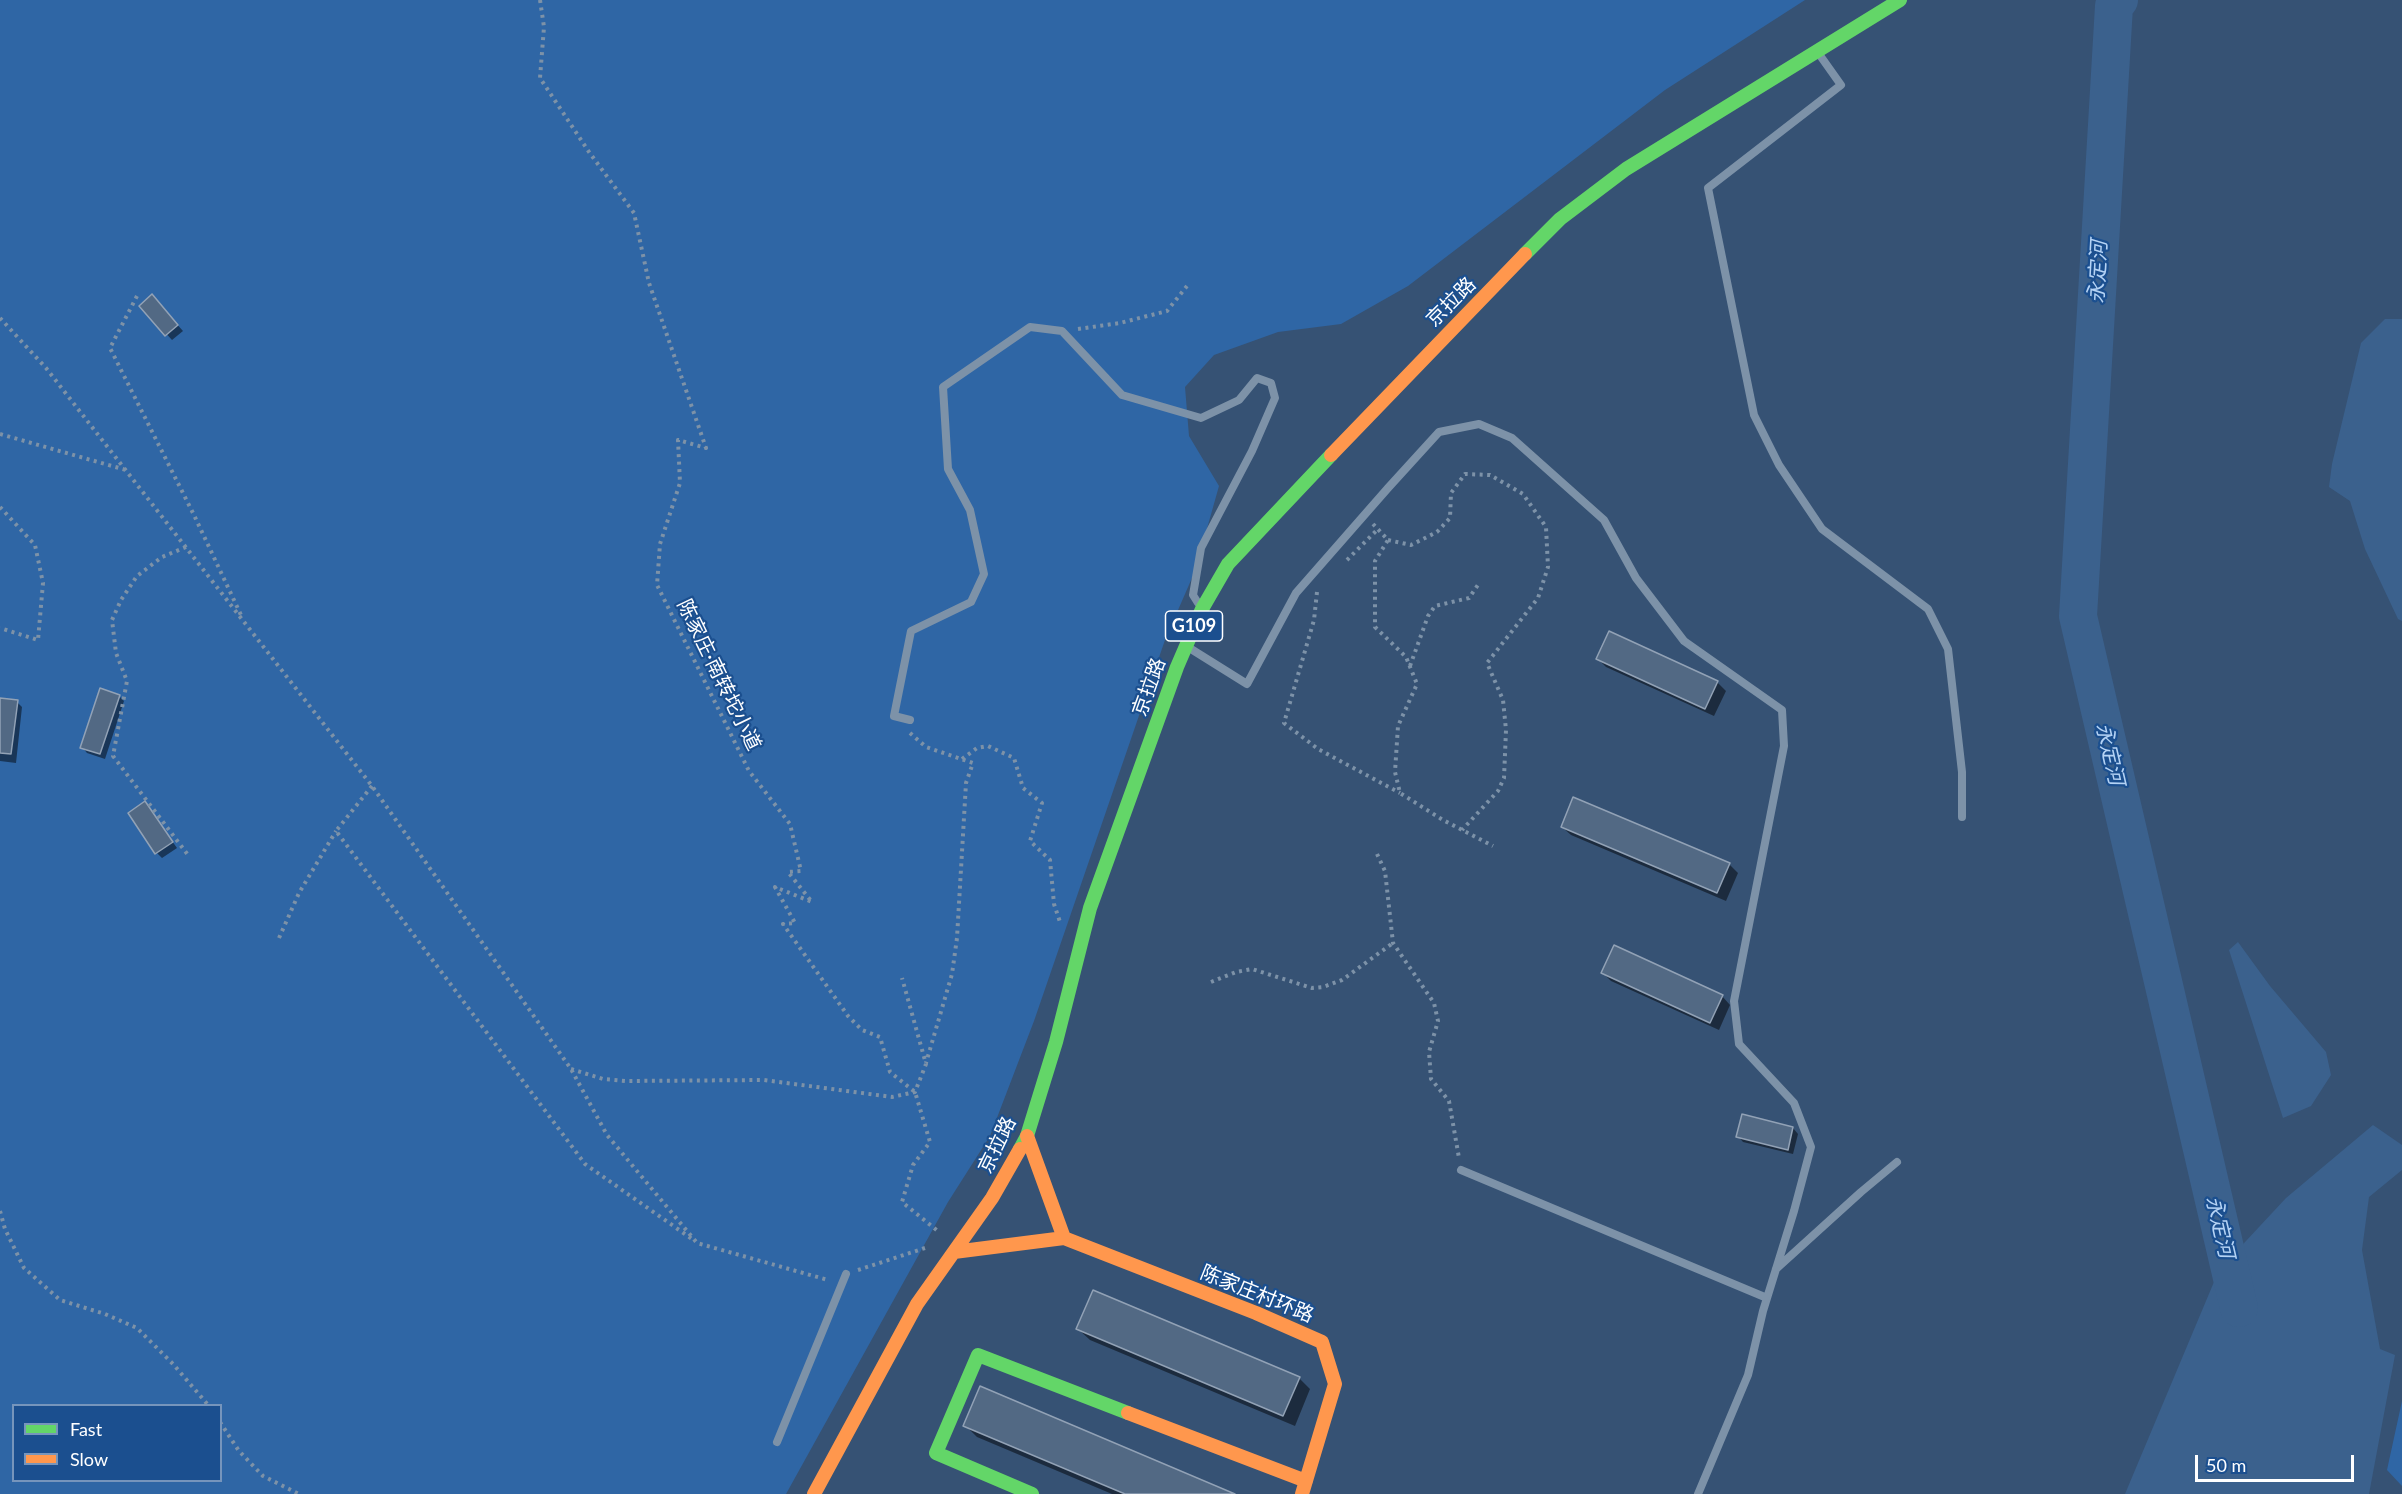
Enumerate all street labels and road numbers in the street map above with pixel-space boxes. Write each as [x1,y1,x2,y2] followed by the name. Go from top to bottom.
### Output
[1421,272,1481,332] street label: 京拉路
[672,595,766,755] street label: 陈家庄·南转坨小道
[1166,611,1222,641] road number: G109
[1127,655,1171,719] street label: 京拉路
[973,1113,1021,1177] street label: 京拉路
[1197,1260,1317,1328] street label: 陈家庄村环路

